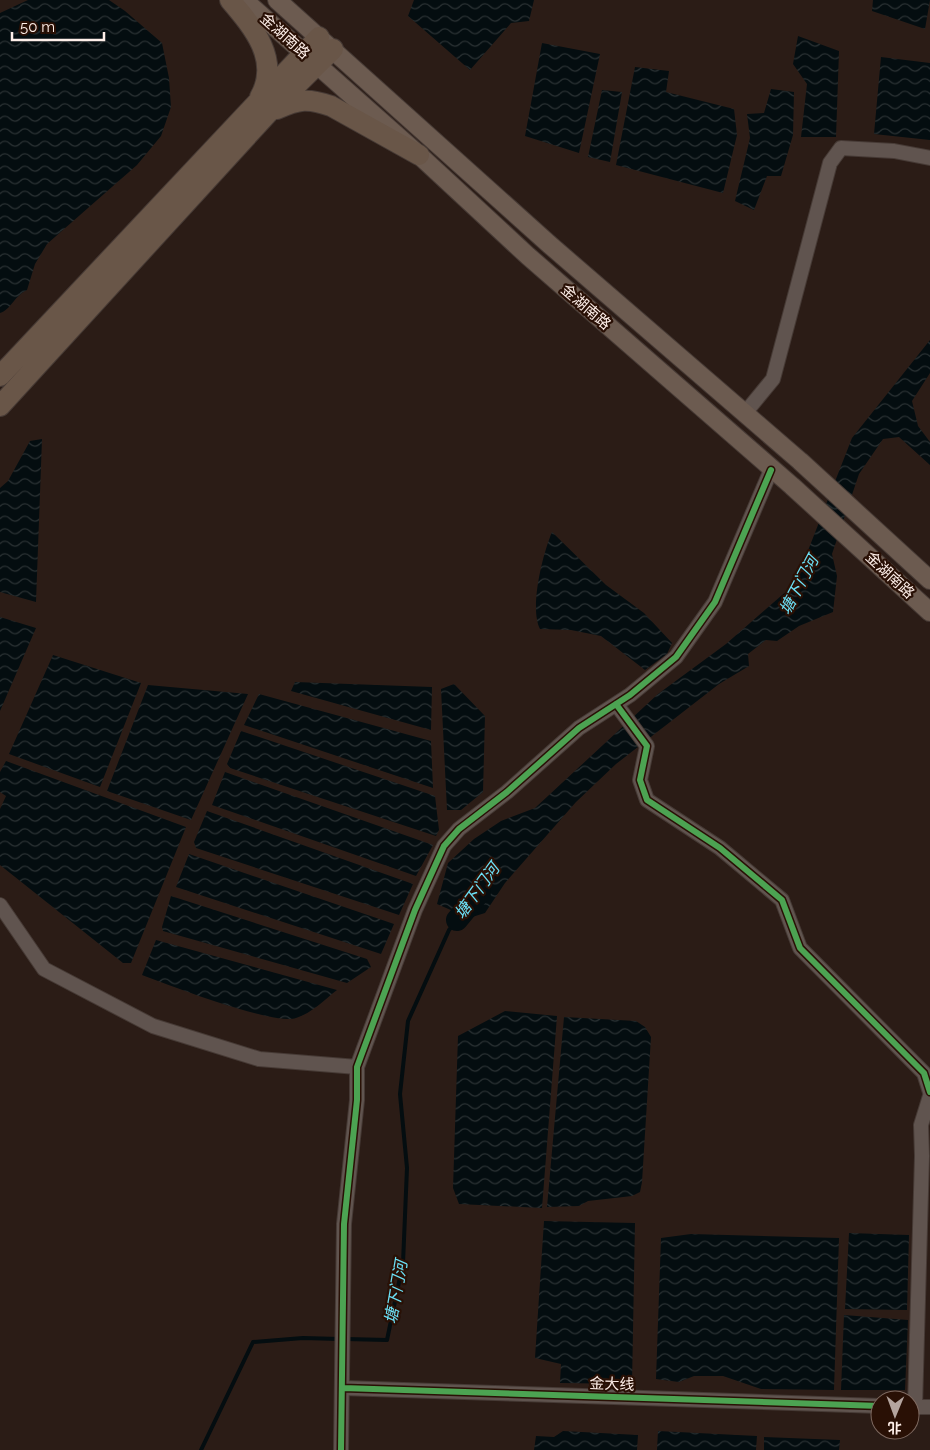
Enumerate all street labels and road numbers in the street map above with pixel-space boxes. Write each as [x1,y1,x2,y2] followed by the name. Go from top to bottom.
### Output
[257,9,313,63] street label: 金湖南路
[557,281,615,333] street label: 金湖南路
[862,548,918,602] street label: 金湖南路
[589,1374,635,1394] street label: 金大线

